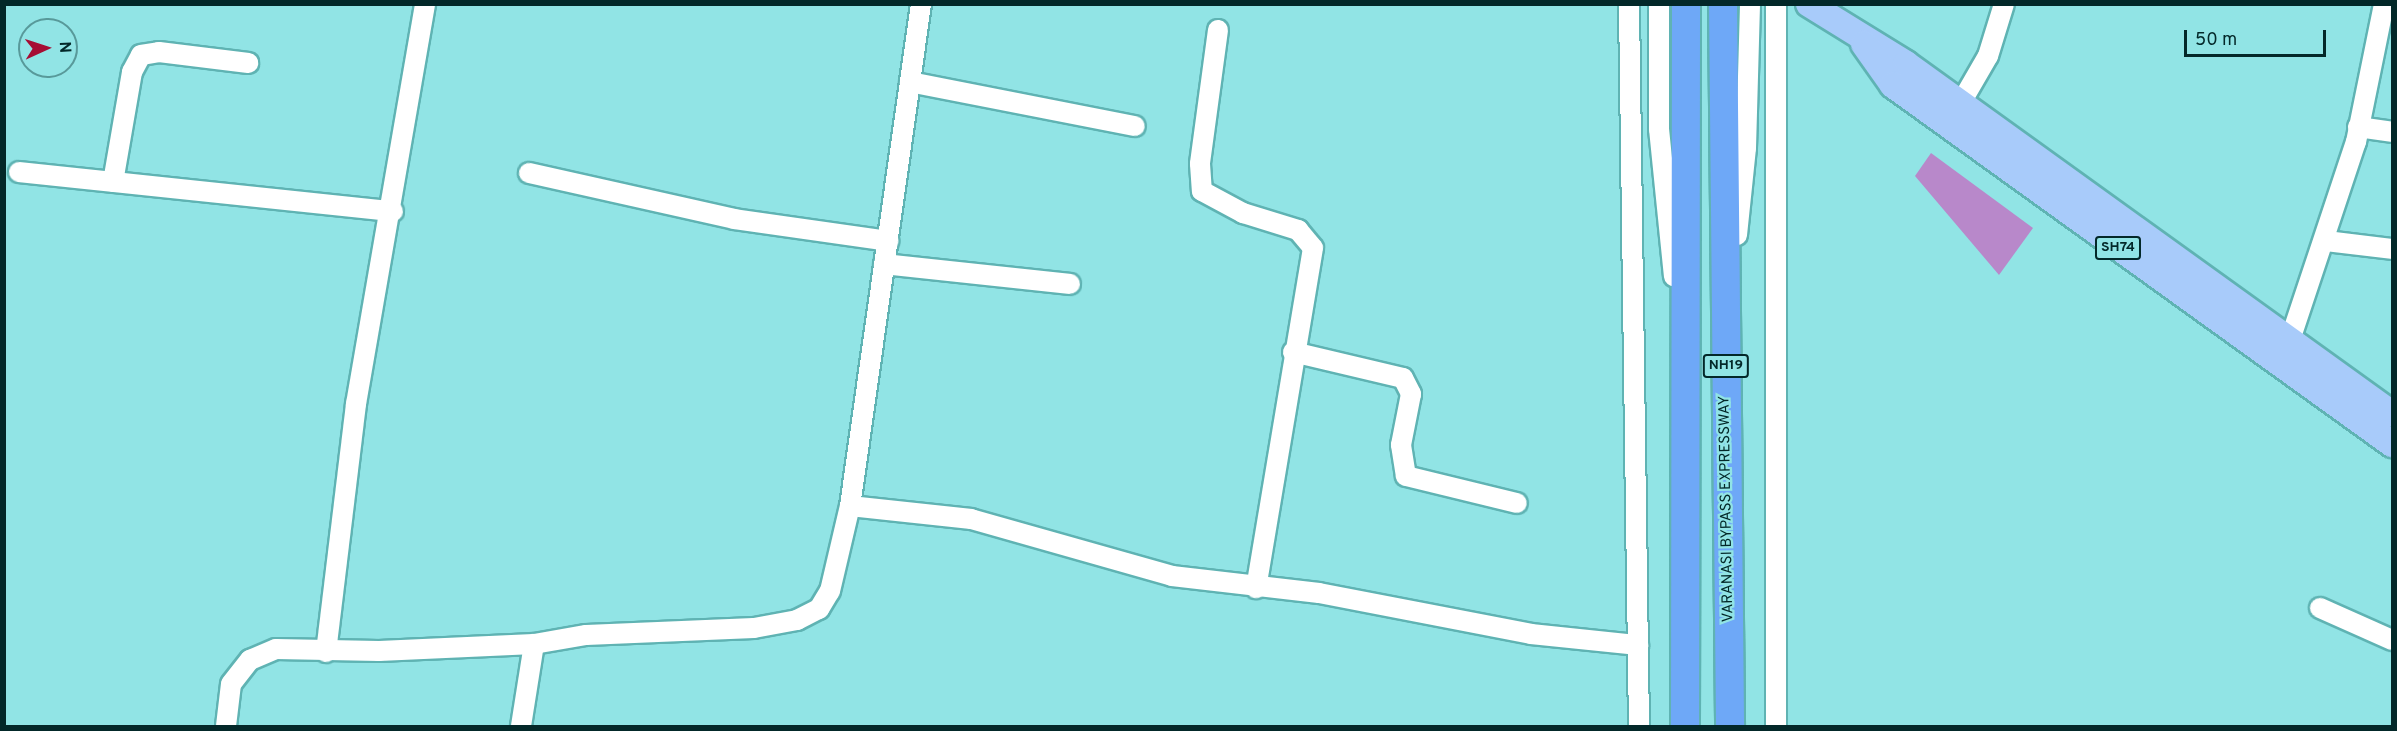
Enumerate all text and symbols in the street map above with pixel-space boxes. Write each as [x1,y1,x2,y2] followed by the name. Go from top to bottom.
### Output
[18,18,78,78] north arrow
[2187,18,2330,56] scale bar
[2195,29,2237,52] text: 50 m
[54,41,74,53] text: N
[2094,237,2142,259] road number: SH74
[1702,355,1750,377] road number: NH19
[1716,396,1738,622] street label: VARANASI BYPASS EXPRESSWAY

